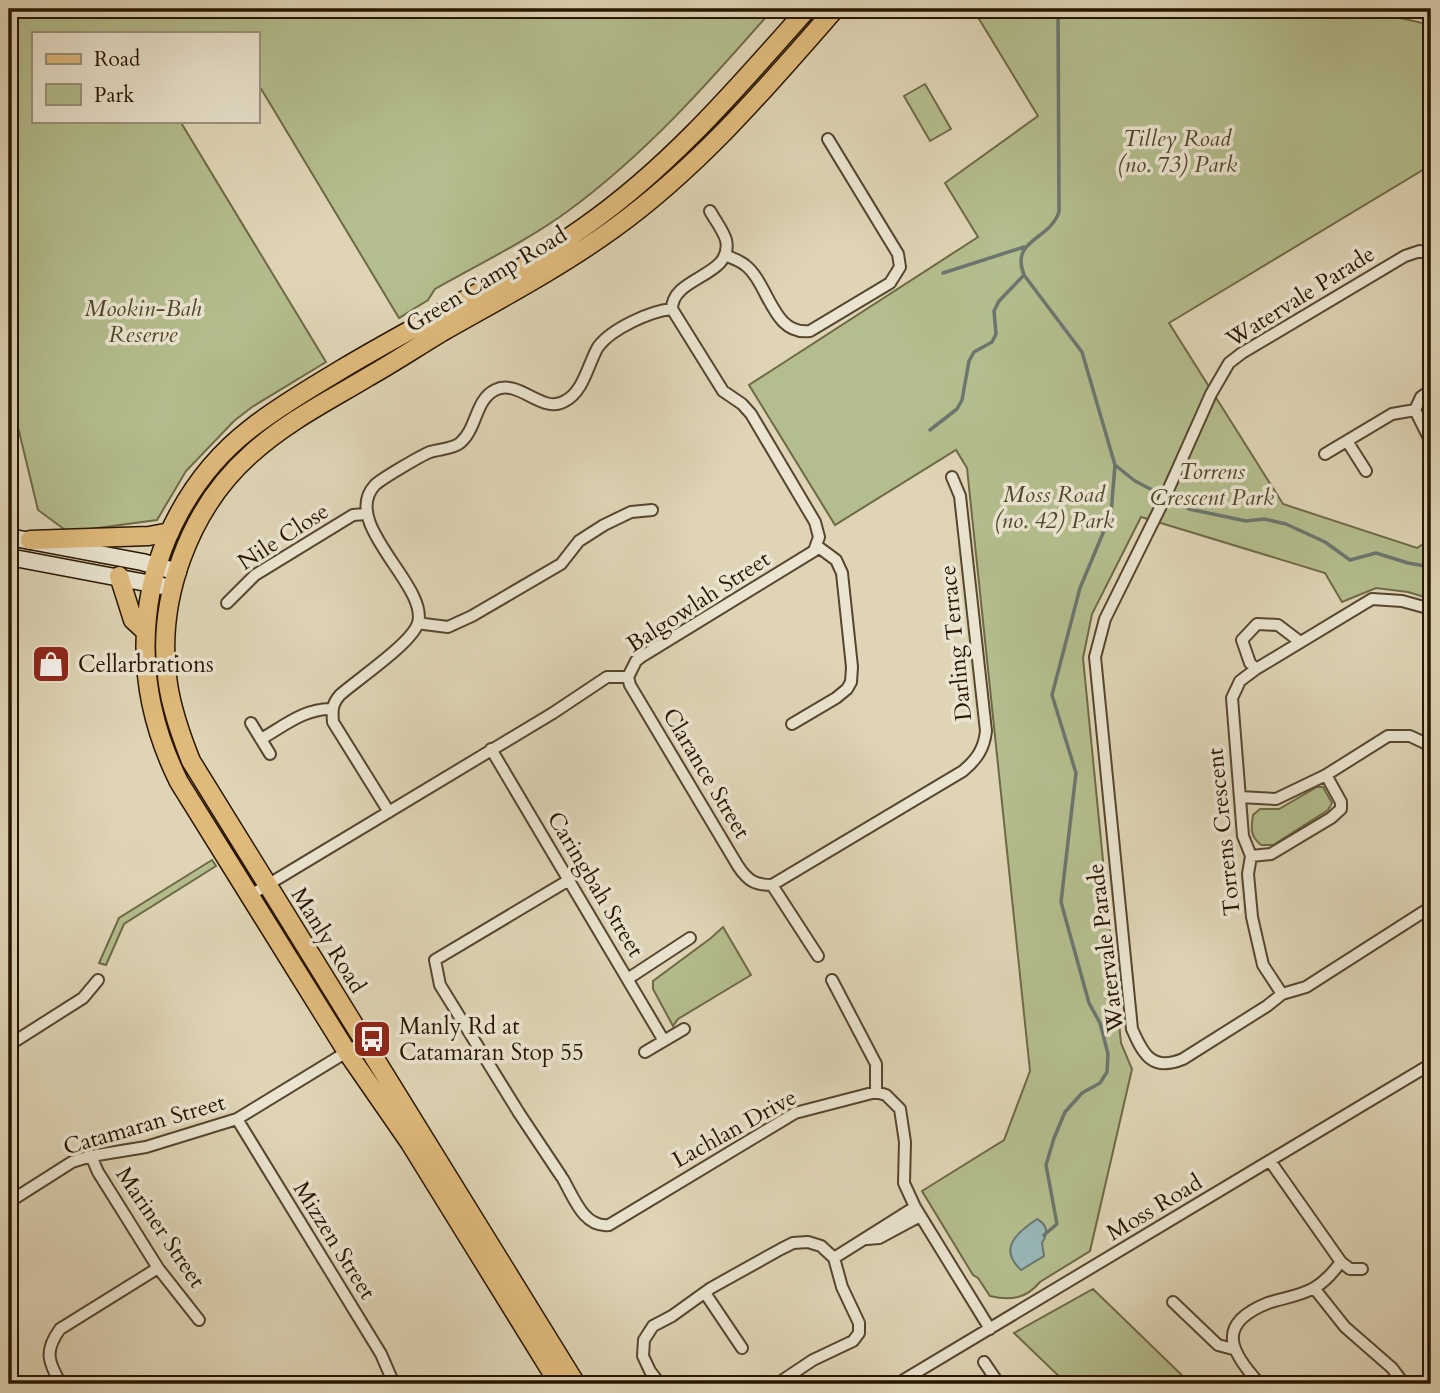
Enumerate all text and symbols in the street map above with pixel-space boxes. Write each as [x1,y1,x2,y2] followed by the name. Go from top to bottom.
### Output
[32,32,259,122] legend
[94,45,140,74] text: Road
[94,81,135,110] text: Park
[1117,123,1238,180] park label: Tilley Road (no. 73) Park
[400,219,573,340] street label: Green Camp Road
[1219,238,1381,355] street label: Watervale Parade
[85,293,201,350] park label: Mookin-Bah Reserve
[1150,456,1275,513] park label: Torrens Crescent Park
[994,479,1115,536] park label: Moss Road (no. 42) Park
[232,495,335,577] street label: Nile Close
[621,543,776,659] street label: Balgowlah Street
[932,564,979,722] street label: Darling Terrace
[30,643,72,685] shop icon: Cellarbrations
[78,649,214,680] place label: Cellarbrations
[655,702,758,844] street label: Clarance Street
[1199,746,1248,918] street label: Torrens Crescent
[540,806,651,963] street label: Caringbah Street
[1080,862,1131,1035] street label: Watervale Parade
[284,881,374,1000] street label: Manly Road
[399,1011,584,1068] place label: Manly Rd at Catamaran Stop 55
[351,1018,393,1060] bus stop icon: Manly Rd at Catamaran Stop 55
[667,1082,802,1175] street label: Lachlan Drive
[60,1087,229,1162] street label: Catamaran Street
[109,1161,213,1294] street label: Mariner Street
[1101,1166,1208,1248] street label: Moss Road
[286,1175,383,1305] street label: Mizzen Street

